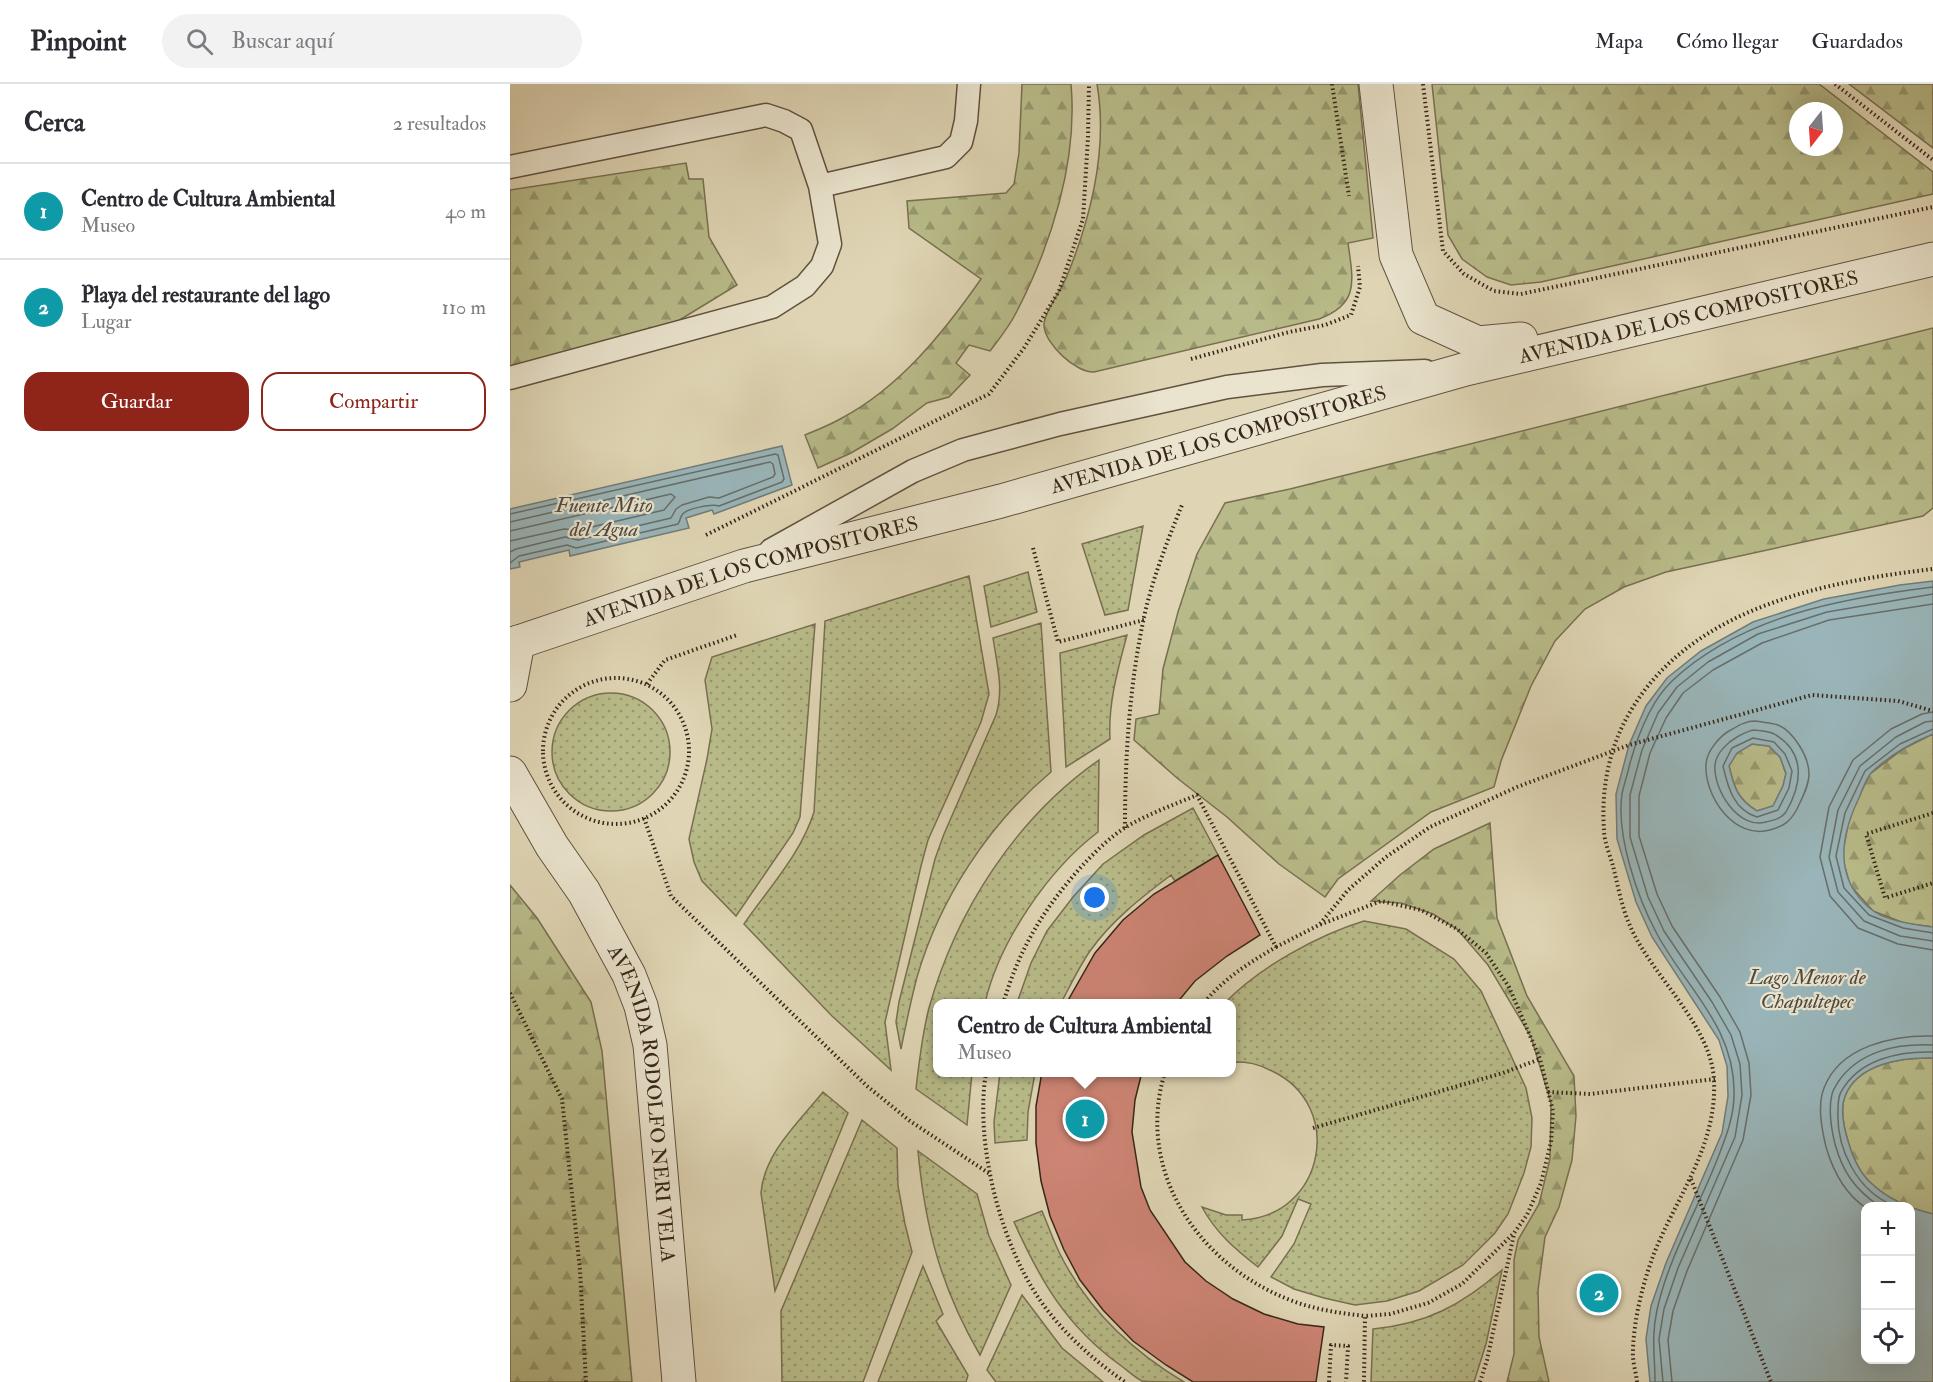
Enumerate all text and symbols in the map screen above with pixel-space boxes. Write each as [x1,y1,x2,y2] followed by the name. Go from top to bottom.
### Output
[162,14,582,68] search box
[30,24,126,59] text: Pinpoint
[183,25,216,58] icon: search
[231,27,333,55] text: Buscar aquí
[1595,28,1643,55] text: Mapa
[1676,28,1779,55] text: Cómo llegar
[1812,28,1903,55] text: Guardados
[1789,102,1843,156] north arrow
[24,107,85,139] text: Cerca
[393,111,486,136] text: 2 resultados
[81,185,335,213] text: Centro de Cultura Ambiental
[40,199,47,224] text: 1
[445,199,486,224] text: 40 m
[81,213,135,238] text: Museo
[1515,265,1861,369] street label: AVENIDA DE LOS COMPOSITORES
[81,281,330,309] text: Playa del restaurante del lago
[38,295,49,320] text: 2
[442,295,486,320] text: 110 m
[81,309,131,334] text: Lugar
[24,372,249,431] button: Guardar
[261,372,486,431] button: Compartir
[1047,380,1389,499] street label: AVENIDA DE LOS COMPOSITORES
[554,492,653,543] water label: Fuente Mito del Agua
[579,510,921,632] street label: AVENIDA DE LOS COMPOSITORES
[1080,883,1109,912] your location
[602,939,681,1264] street label: AVENIDA RODOLFO NERI VELA
[1747,964,1867,1015] water label: Lago Menor de Chapultepec
[933,999,1236,1077] popup
[957,1012,1212,1040] text: Centro de Cultura Ambiental
[957,1040,1011,1065] text: Museo
[1066,1096,1104,1142] pin: 1
[1861,1202,1915,1364] map controls
[1861,1202,1915,1256] button: +
[1861,1256,1915,1310] button: −
[1580,1270,1618,1316] pin: 2
[1861,1310,1915,1364] button: locate

